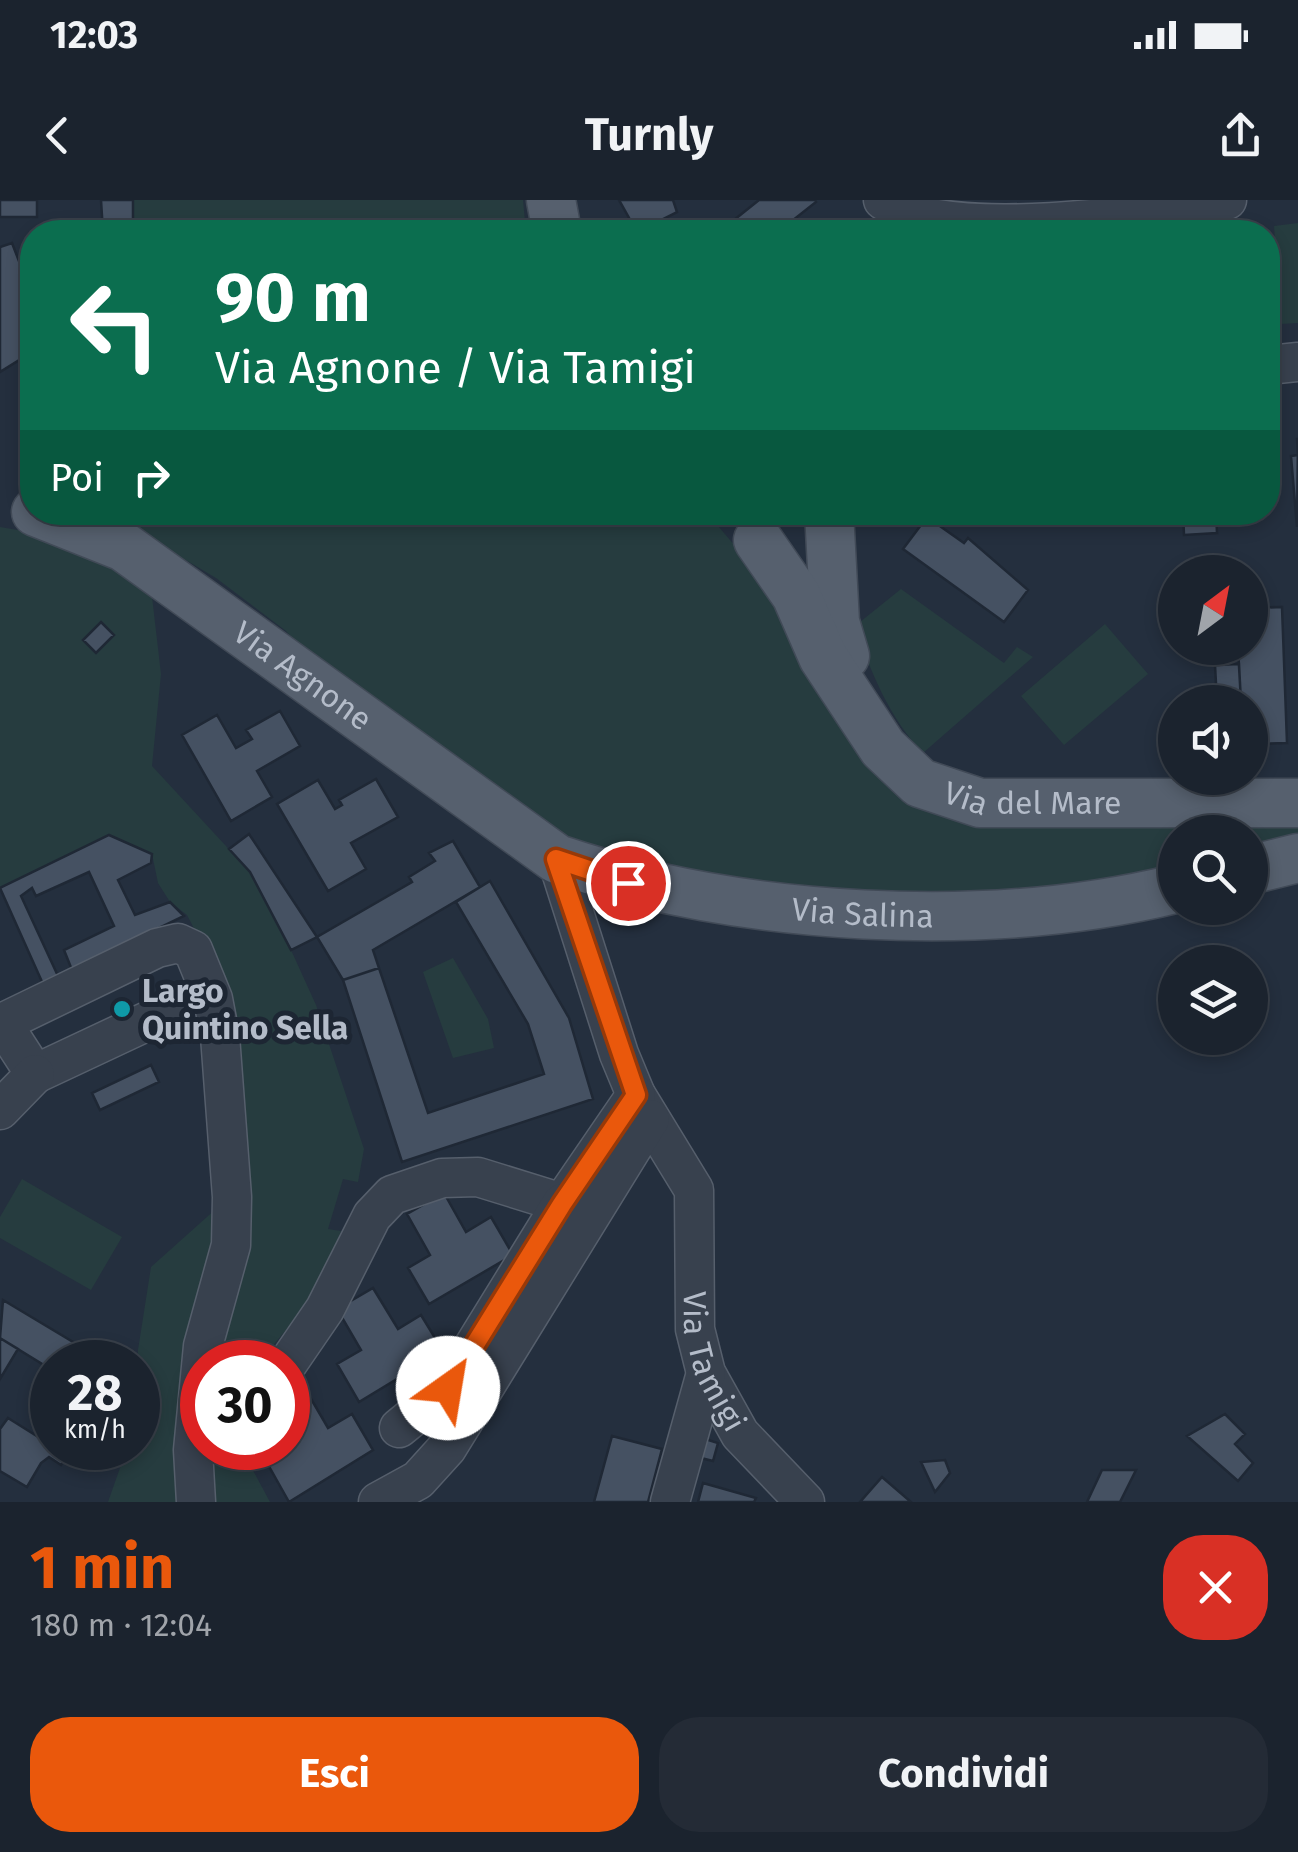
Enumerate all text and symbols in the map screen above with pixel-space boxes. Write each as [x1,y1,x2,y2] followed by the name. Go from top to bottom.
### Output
[50,12,138,58] text: 12:03
[30,108,85,163] icon: back
[585,108,713,162] text: Turnly
[1213,108,1268,163] icon: share
[215,256,371,340] text: 90 m
[50,260,180,390] icon: left
[215,341,696,395] text: Via Agnone / Via Tamigi
[124,450,179,505] icon: right
[50,455,104,501] text: Poi
[1158,555,1268,665] north arrow
[1158,555,1268,1055] map controls
[226,613,379,738] street label: Via Agnone
[1158,685,1268,795] button: sound
[939,773,1122,823] street label: Via del Mare
[1158,815,1268,925] button: search
[586,841,671,926] pin
[601,856,656,911] icon: arrive
[790,890,934,935] street label: Via Salina
[1158,945,1268,1055] button: layers
[142,972,348,1047] place label: Largo Quintino Sella
[111,998,133,1020] marker: Largo Quintino Sella
[676,1291,754,1438] street label: Via Tamigi
[396,1336,500,1440] position arrow
[180,1340,310,1470] speed limit sign: 30
[68,1363,122,1423] text: 28
[64,1415,126,1445] text: km/h
[30,1532,174,1604] text: 1 min
[1163,1535,1268,1640] button: close
[30,1606,212,1644] text: 180 m · 12:04
[30,1717,639,1832] button: Esci
[659,1717,1268,1832] button: Condividi

